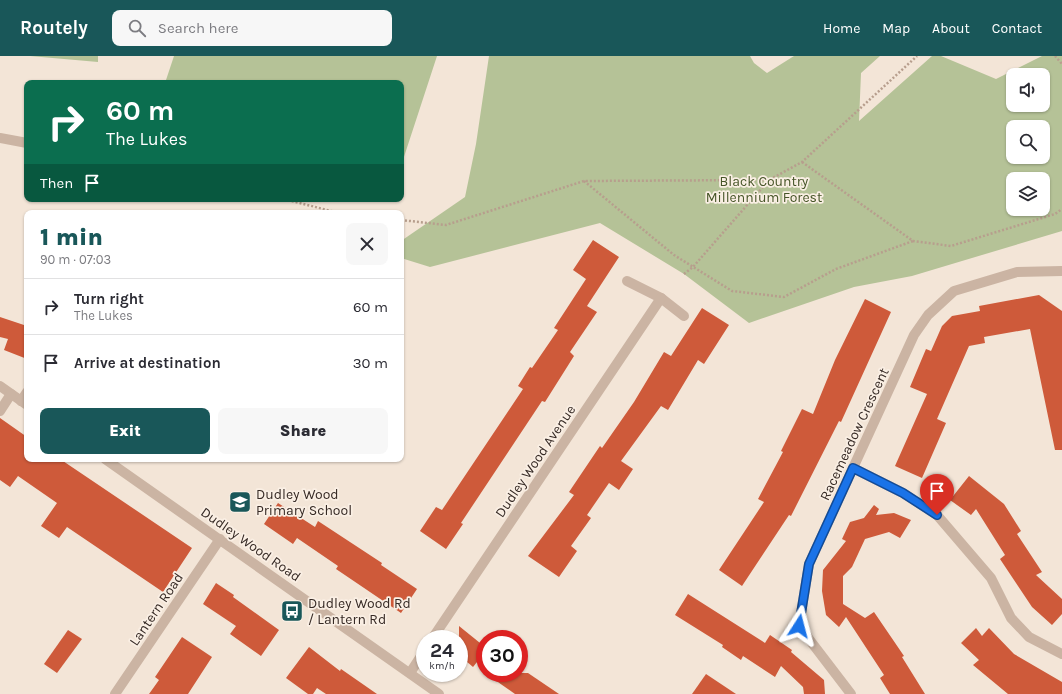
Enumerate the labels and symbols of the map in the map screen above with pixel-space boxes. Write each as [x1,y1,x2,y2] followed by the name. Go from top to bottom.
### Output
[706,173,822,206] park label: Black Country Millennium Forest
[816,365,893,503] street label: Racemeadow Crescent
[491,402,579,521] street label: Dudley Wood Avenue
[920,474,954,515] pin
[256,486,352,519] place label: Dudley Wood Primary School
[227,489,253,515] school or university icon: Dudley Wood Primary School
[197,504,304,585] street label: Dudley Wood Road
[126,570,187,649] street label: Lantern Road
[308,595,411,628] place label: Dudley Wood Rd / Lantern Rd
[279,598,305,624] bus stop icon: Dudley Wood Rd / Lantern Rd
[778,605,820,647] position arrow
[476,630,528,682] speed limit sign: 30

